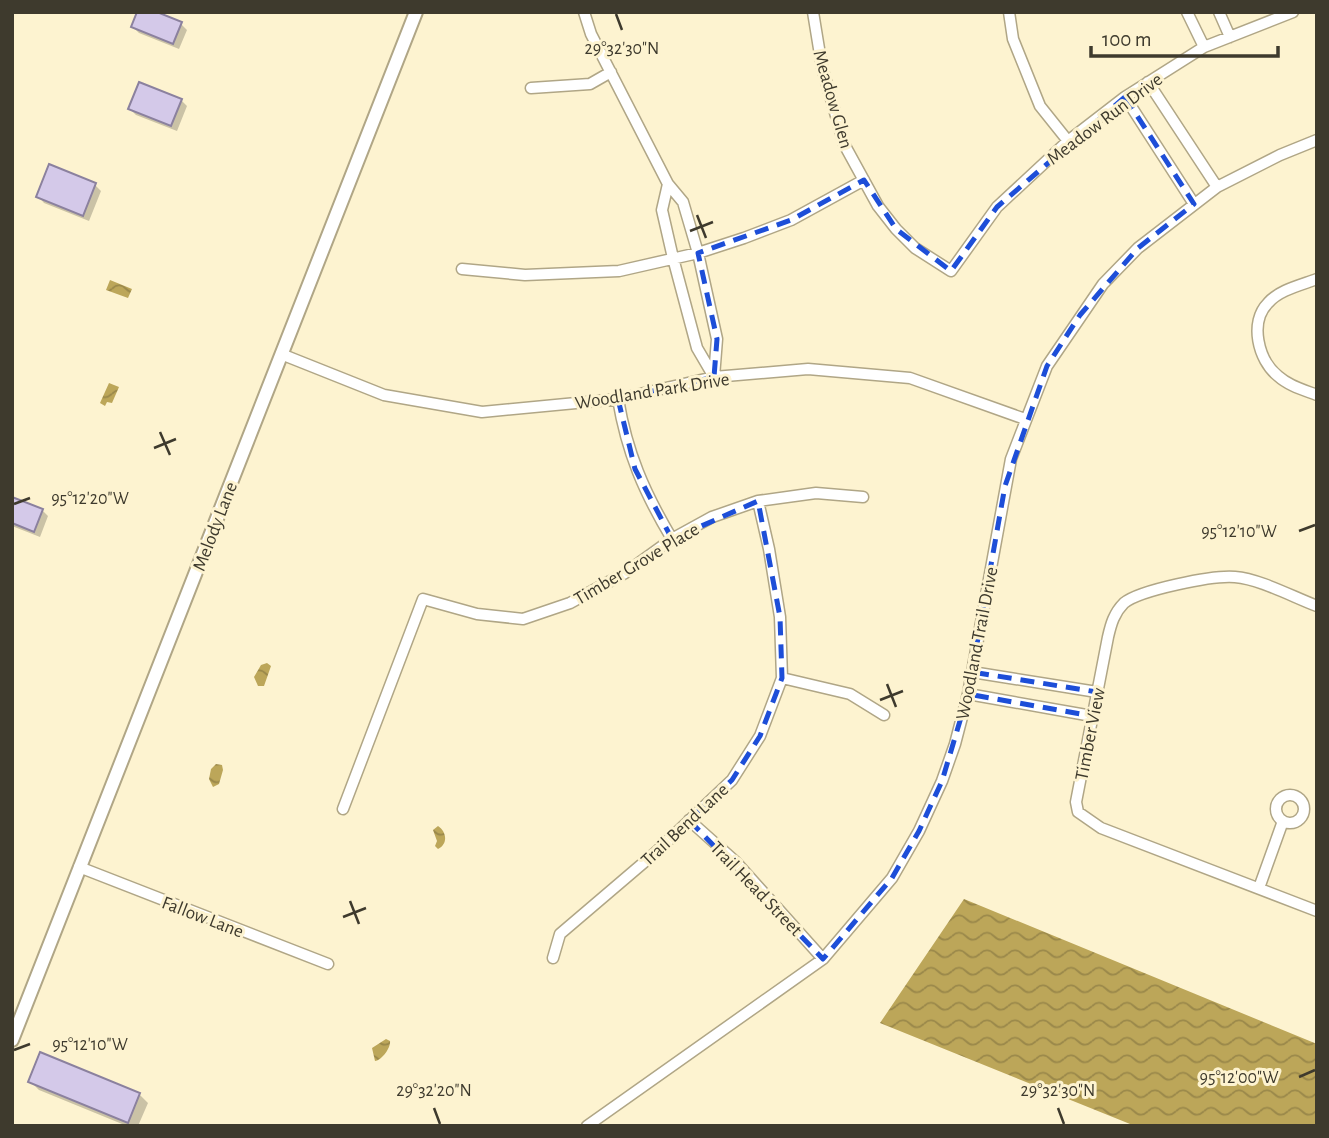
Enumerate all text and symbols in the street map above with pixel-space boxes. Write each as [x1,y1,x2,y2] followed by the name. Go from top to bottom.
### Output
[1091,14,1278,58] scale bar
[1102,29,1152,50] text: 100 m
[585,40,659,58] text: 29°32'30"N
[809,48,856,151] street label: Meadow Glen
[1044,70,1166,169] street label: Meadow Run Drive
[574,370,731,413] street label: Woodland Park Drive
[190,479,241,574] street label: Melody Lane
[51,490,129,508] text: 95°12'20"W
[571,520,703,609] street label: Timber Grove Place
[1201,523,1277,541] text: 95°12'10"W
[953,565,1002,721] street label: Woodland Trail Drive
[1072,686,1109,782] street label: Timber View
[638,780,732,870] street label: Trail Bend Lane
[706,838,806,940] street label: Trail Head Street
[159,893,246,942] street label: Fallow Lane
[52,1036,128,1054] text: 95°12'10"W
[1199,1069,1279,1087] text: 95°12'00"W
[396,1082,472,1100] text: 29°32'20"N
[1021,1082,1095,1100] text: 29°32'30"N

